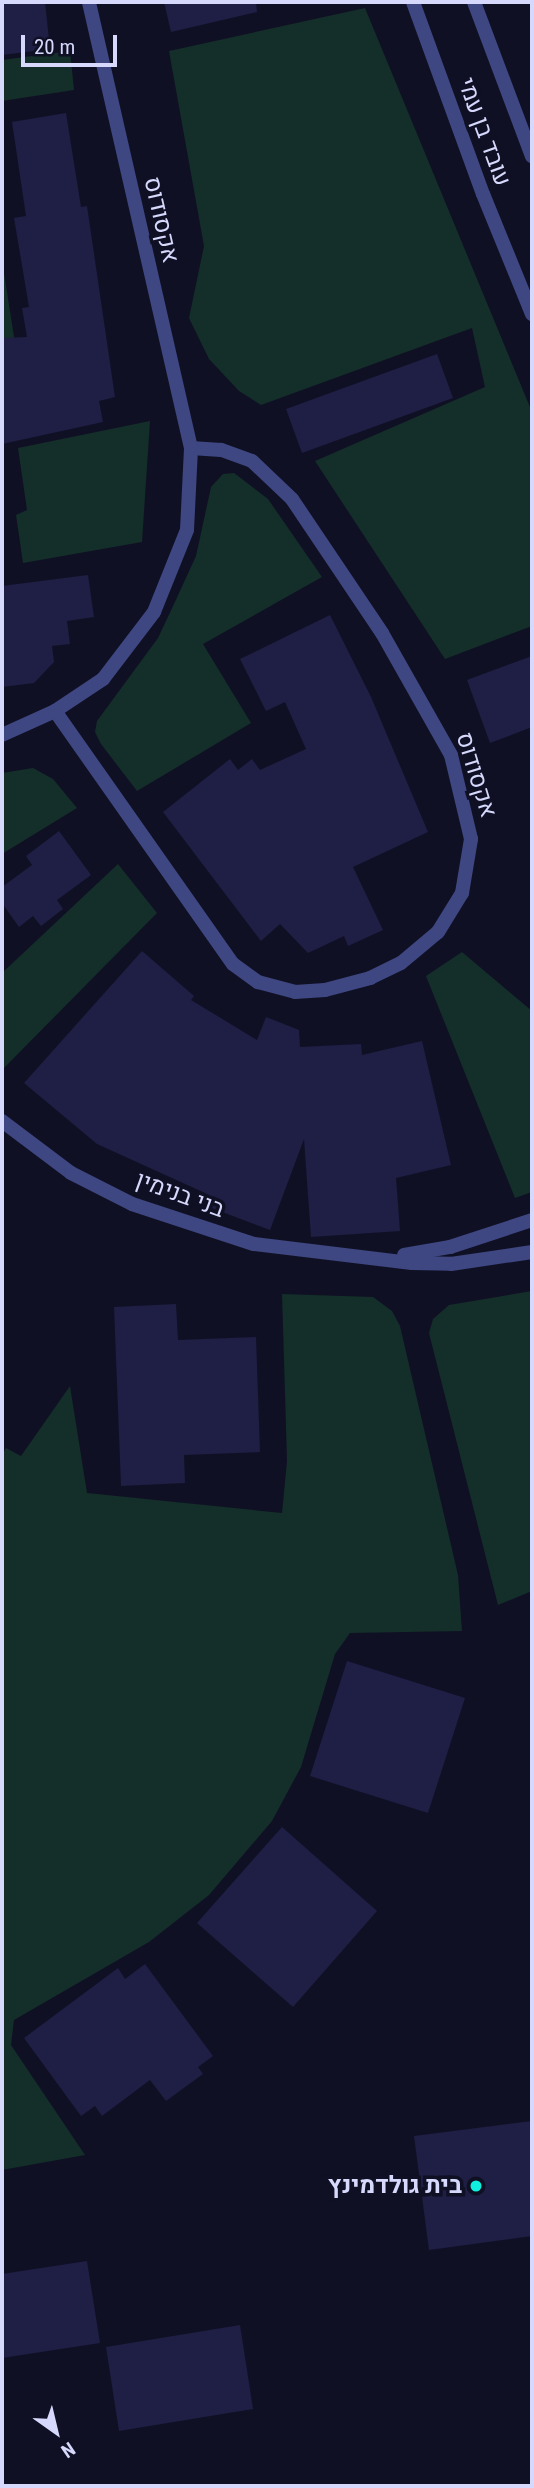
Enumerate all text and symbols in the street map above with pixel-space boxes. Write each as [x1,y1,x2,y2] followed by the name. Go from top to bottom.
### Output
[24,21,121,65] scale bar
[34,35,75,59] text: 20 m
[451,74,517,190] street label: עובד בן עמי
[137,174,185,266] street label: אקסודוס
[449,729,503,821] street label: אקסודוס
[132,1166,228,1224] street label: בני בנימין
[328,2172,462,2200] place label: בית גולדמינץ
[468,2178,484,2194] marker: בית גולדמינץ
[21,2397,91,2467] north arrow
[57,2437,79,2463] text: N

